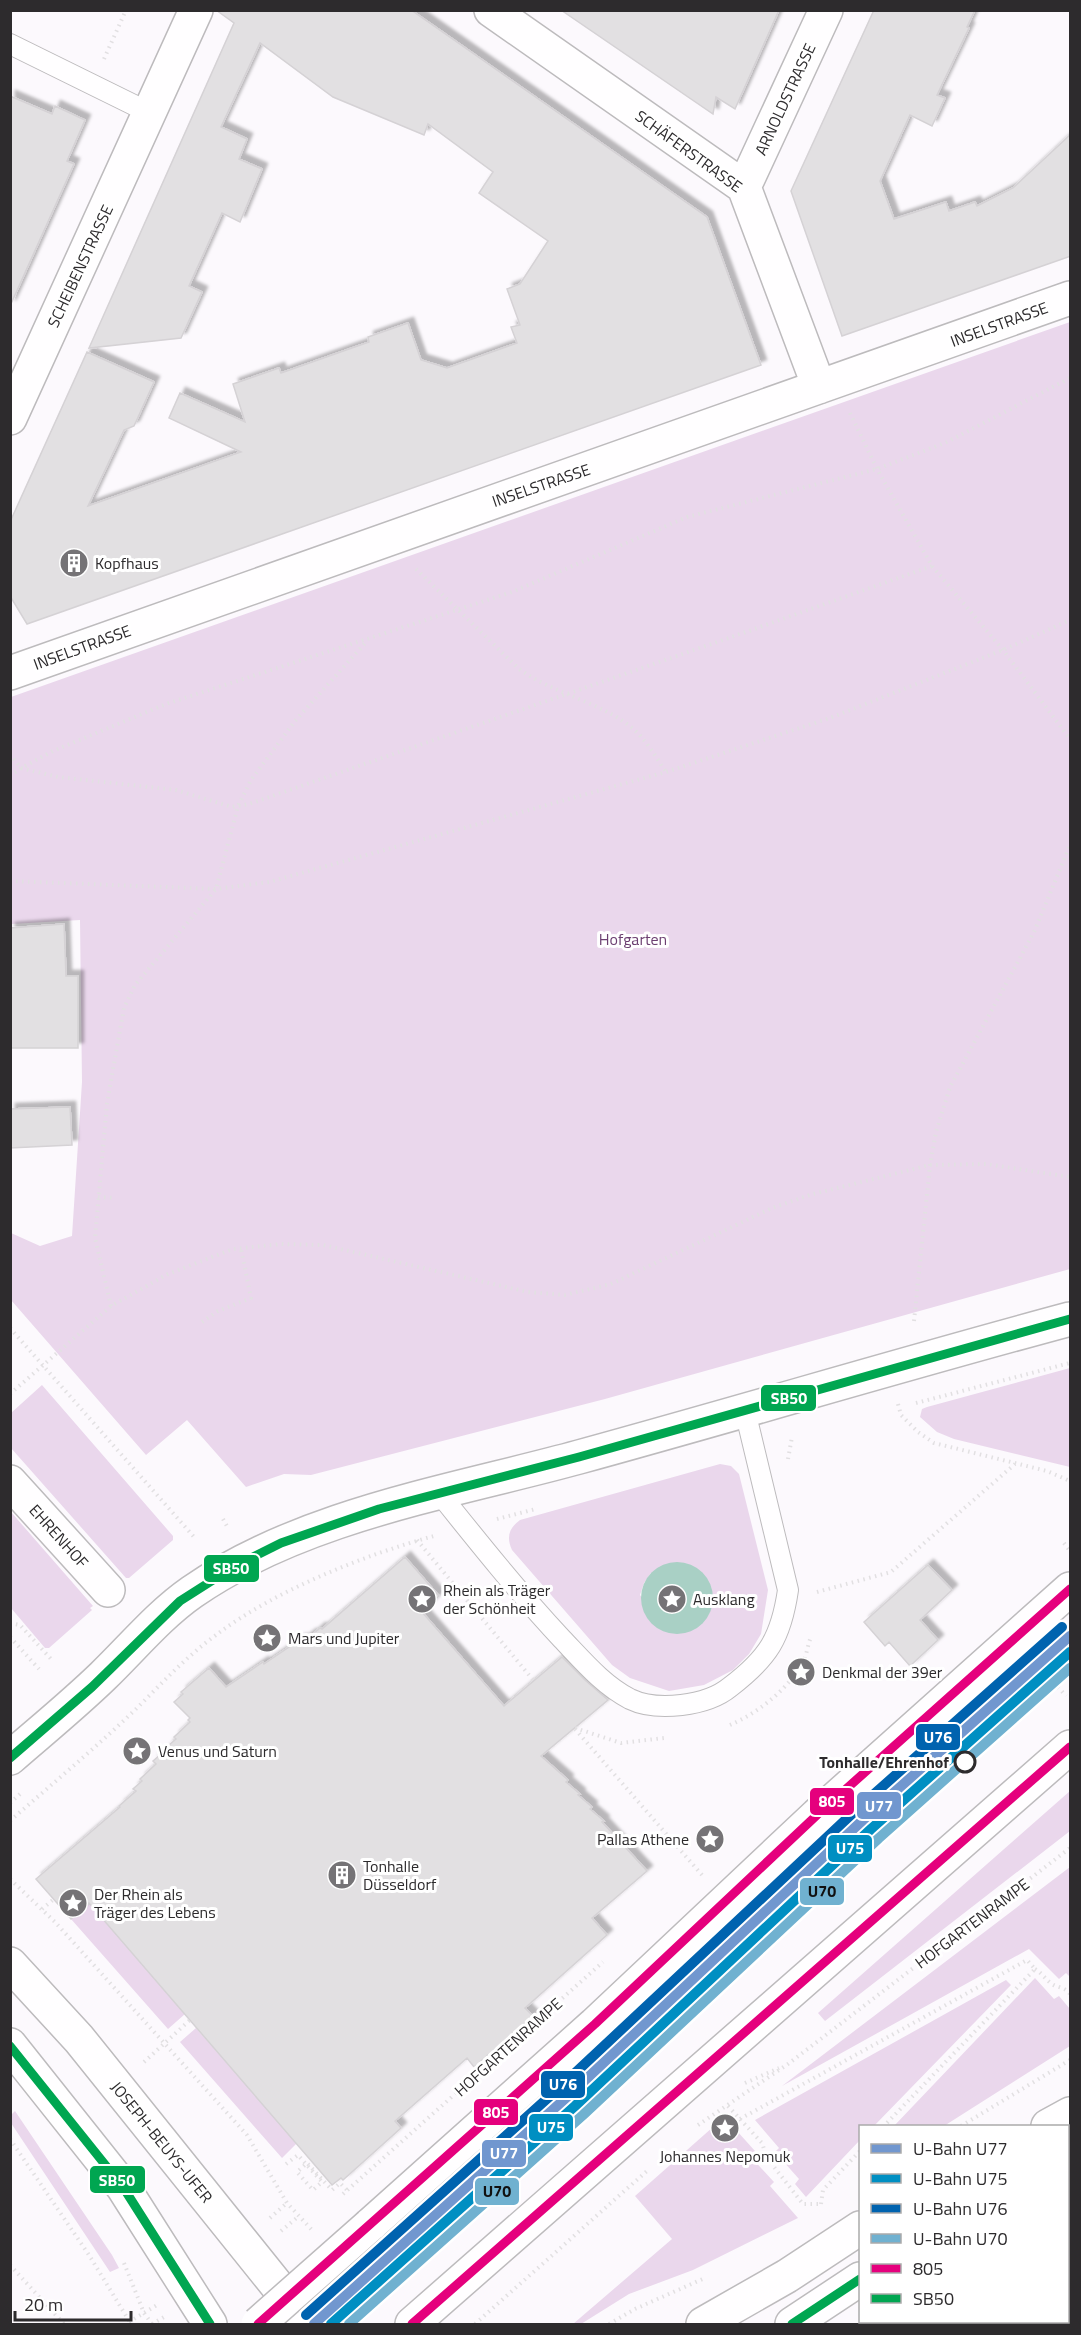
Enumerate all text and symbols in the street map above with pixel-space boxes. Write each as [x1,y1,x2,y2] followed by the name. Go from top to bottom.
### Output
[749,39,822,159] street label: ARNOLDSTRASSE
[630,104,748,198] street label: SCHÄFERSTRASSE
[41,201,119,331] street label: SCHEIBENSTRASSE
[947,295,1051,353] street label: INSELSTRASSE
[489,457,593,513] street label: INSELSTRASSE
[58,547,90,579] building icon: Kopfhaus
[95,551,159,575] place label: Kopfhaus
[30,618,134,676] street label: INSELSTRASSE
[599,927,667,951] park label: Hofgarten
[760,1384,817,1412] line badge: SB50
[771,1386,807,1410] text: SB50
[24,1499,94,1573] street label: EHRENHOF
[203,1554,260,1583] line badge: SB50
[213,1556,249,1580] text: SB50
[443,1578,551,1620] place label: Rhein als Träger der Schönheit
[406,1583,438,1615] place icon: Rhein als Träger der Schönheit
[656,1583,688,1615] place icon: Ausklang
[693,1587,755,1611] place label: Ausklang
[251,1622,283,1654] place icon: Mars und Jupiter
[288,1626,400,1650] place label: Mars und Jupiter
[785,1656,817,1688] place icon: Denkmal der 39er
[822,1660,943,1684] place label: Denkmal der 39er
[915,1723,961,1751] line badge: U76
[924,1725,952,1749] text: U76
[121,1735,153,1767] place icon: Venus und Saturn
[158,1739,277,1763] place label: Venus und Saturn
[819,1750,949,1774] place label: Tonhalle/Ehrenhof
[954,1751,976,1773] marker: Tonhalle/Ehrenhof
[809,1787,855,1816] line badge: 805
[819,1789,845,1813] text: 805
[856,1791,902,1820] line badge: U77
[865,1794,893,1818] text: U77
[694,1823,726,1855] place icon: Pallas Athene
[597,1827,689,1851] place label: Pallas Athene
[827,1834,873,1863] line badge: U75
[836,1836,864,1860] text: U75
[363,1854,437,1896] place label: Tonhalle Düsseldorf
[326,1859,358,1891] building icon: Tonhalle Düsseldorf
[910,1872,1034,1974] street label: HOFGARTENRAMPE
[799,1877,845,1906] line badge: U70
[808,1879,836,1903] text: U70
[94,1882,216,1924] place label: Der Rhein als Träger des Lebens
[57,1887,89,1919] place icon: Der Rhein als Träger des Lebens
[449,1992,567,2102] street label: HOFGARTENRAMPE
[540,2070,586,2099] line badge: U76
[549,2072,577,2096] text: U76
[105,2076,219,2208] street label: JOSEPH-BEUYS-UFER
[473,2098,519,2126] line badge: 805
[483,2100,509,2124] text: 805
[709,2112,741,2144] place icon: Johannes Nepomuk
[528,2113,574,2142] line badge: U75
[537,2115,565,2139] text: U75
[859,2125,1069,2323] legend
[913,2135,1008,2162] text: U-Bahn U77
[481,2139,527,2168] line badge: U77
[490,2141,518,2165] text: U77
[659,2144,791,2168] place label: Johannes Nepomuk
[89,2165,146,2194] line badge: SB50
[913,2165,1008,2192] text: U-Bahn U75
[99,2168,135,2192] text: SB50
[474,2177,520,2206] line badge: U70
[483,2179,511,2203] text: U70
[913,2195,1008,2222] text: U-Bahn U76
[913,2225,1008,2252] text: U-Bahn U70
[913,2255,943,2282] text: 805
[15,2284,130,2322] scale bar
[913,2285,954,2312] text: SB50
[24,2291,63,2318] text: 20 m

